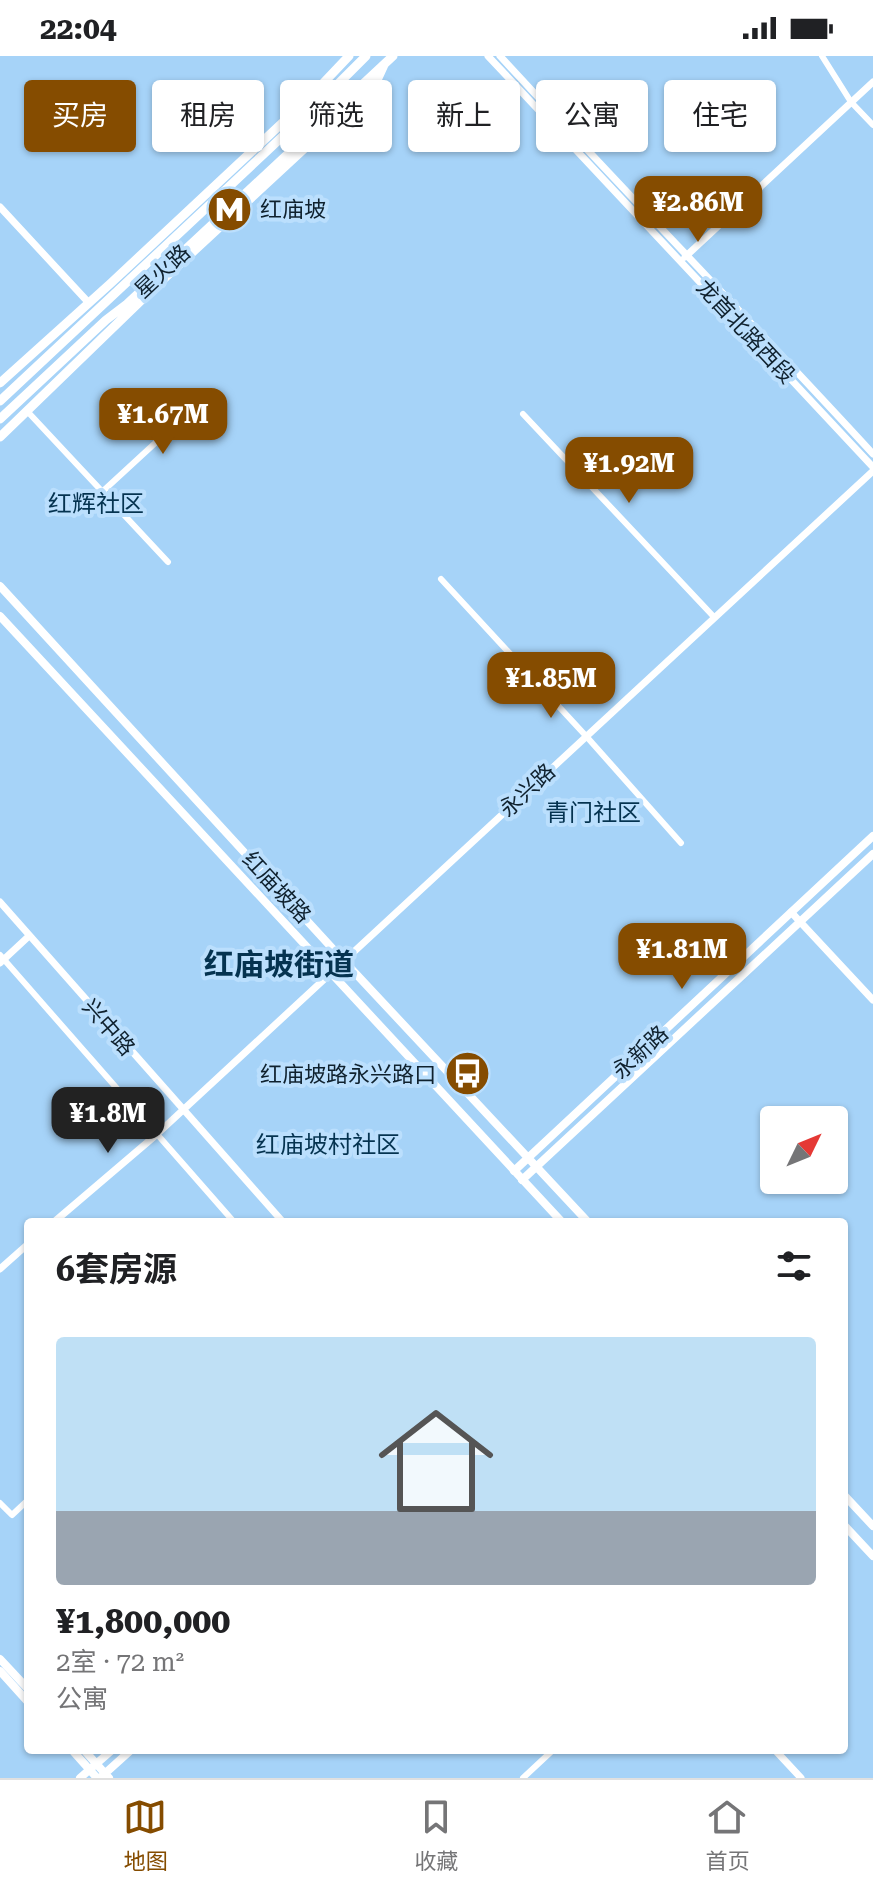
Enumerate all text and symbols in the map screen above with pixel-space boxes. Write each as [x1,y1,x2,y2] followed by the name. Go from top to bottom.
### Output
[40,11,117,46] text: 22:04
[24,80,136,152] chip: 买房
[152,80,264,152] chip: 租房
[280,80,392,152] chip: 筛选
[408,80,520,152] chip: 新上
[536,80,648,152] chip: 公寓
[664,80,776,152] chip: 住宅
[633,176,763,244] pin: ¥2.86M
[205,185,253,233] metro station icon: 红庙坡
[652,187,744,217] text: ¥2.86M
[260,197,326,222] place label: 红庙坡
[130,240,195,303] street label: 星火路
[691,275,800,388] street label: 龙首北路西段
[98,388,228,456] pin: ¥1.67M
[117,399,209,429] text: ¥1.67M
[564,437,694,505] pin: ¥1.92M
[583,448,675,478] text: ¥1.92M
[48,490,144,518] district label: 红辉社区
[486,652,616,720] pin: ¥1.85M
[505,663,597,693] text: ¥1.85M
[495,759,560,822] street label: 永兴路
[545,799,641,827] district label: 青门社区
[237,847,316,928] street label: 红庙坡路
[617,923,747,991] pin: ¥1.81M
[636,934,728,964] text: ¥1.81M
[204,947,354,982] district label: 红庙坡街道
[78,994,140,1060] street label: 兴中路
[608,1021,673,1084] street label: 永新路
[443,1050,491,1098] bus stop icon: 红庙坡路永兴路口
[260,1062,436,1087] place label: 红庙坡路永兴路口
[52,1087,164,1155] pin: ¥1.8M
[70,1098,146,1128] text: ¥1.8M
[760,1106,848,1194] north arrow
[760,1106,848,1194] map controls
[256,1131,400,1159] district label: 红庙坡村社区
[772,1244,816,1288] icon: filters
[56,1249,177,1289] text: 6套房源
[364,1389,508,1533] icon: home
[56,1601,230,1641] text: ¥1,800,000
[56,1647,184,1677] text: 2室 · 72 m²
[56,1684,108,1714] text: 公寓
[123,1795,168,1875] tab: 地图
[414,1795,459,1875] tab: 收藏
[705,1795,750,1875] tab: 首页

